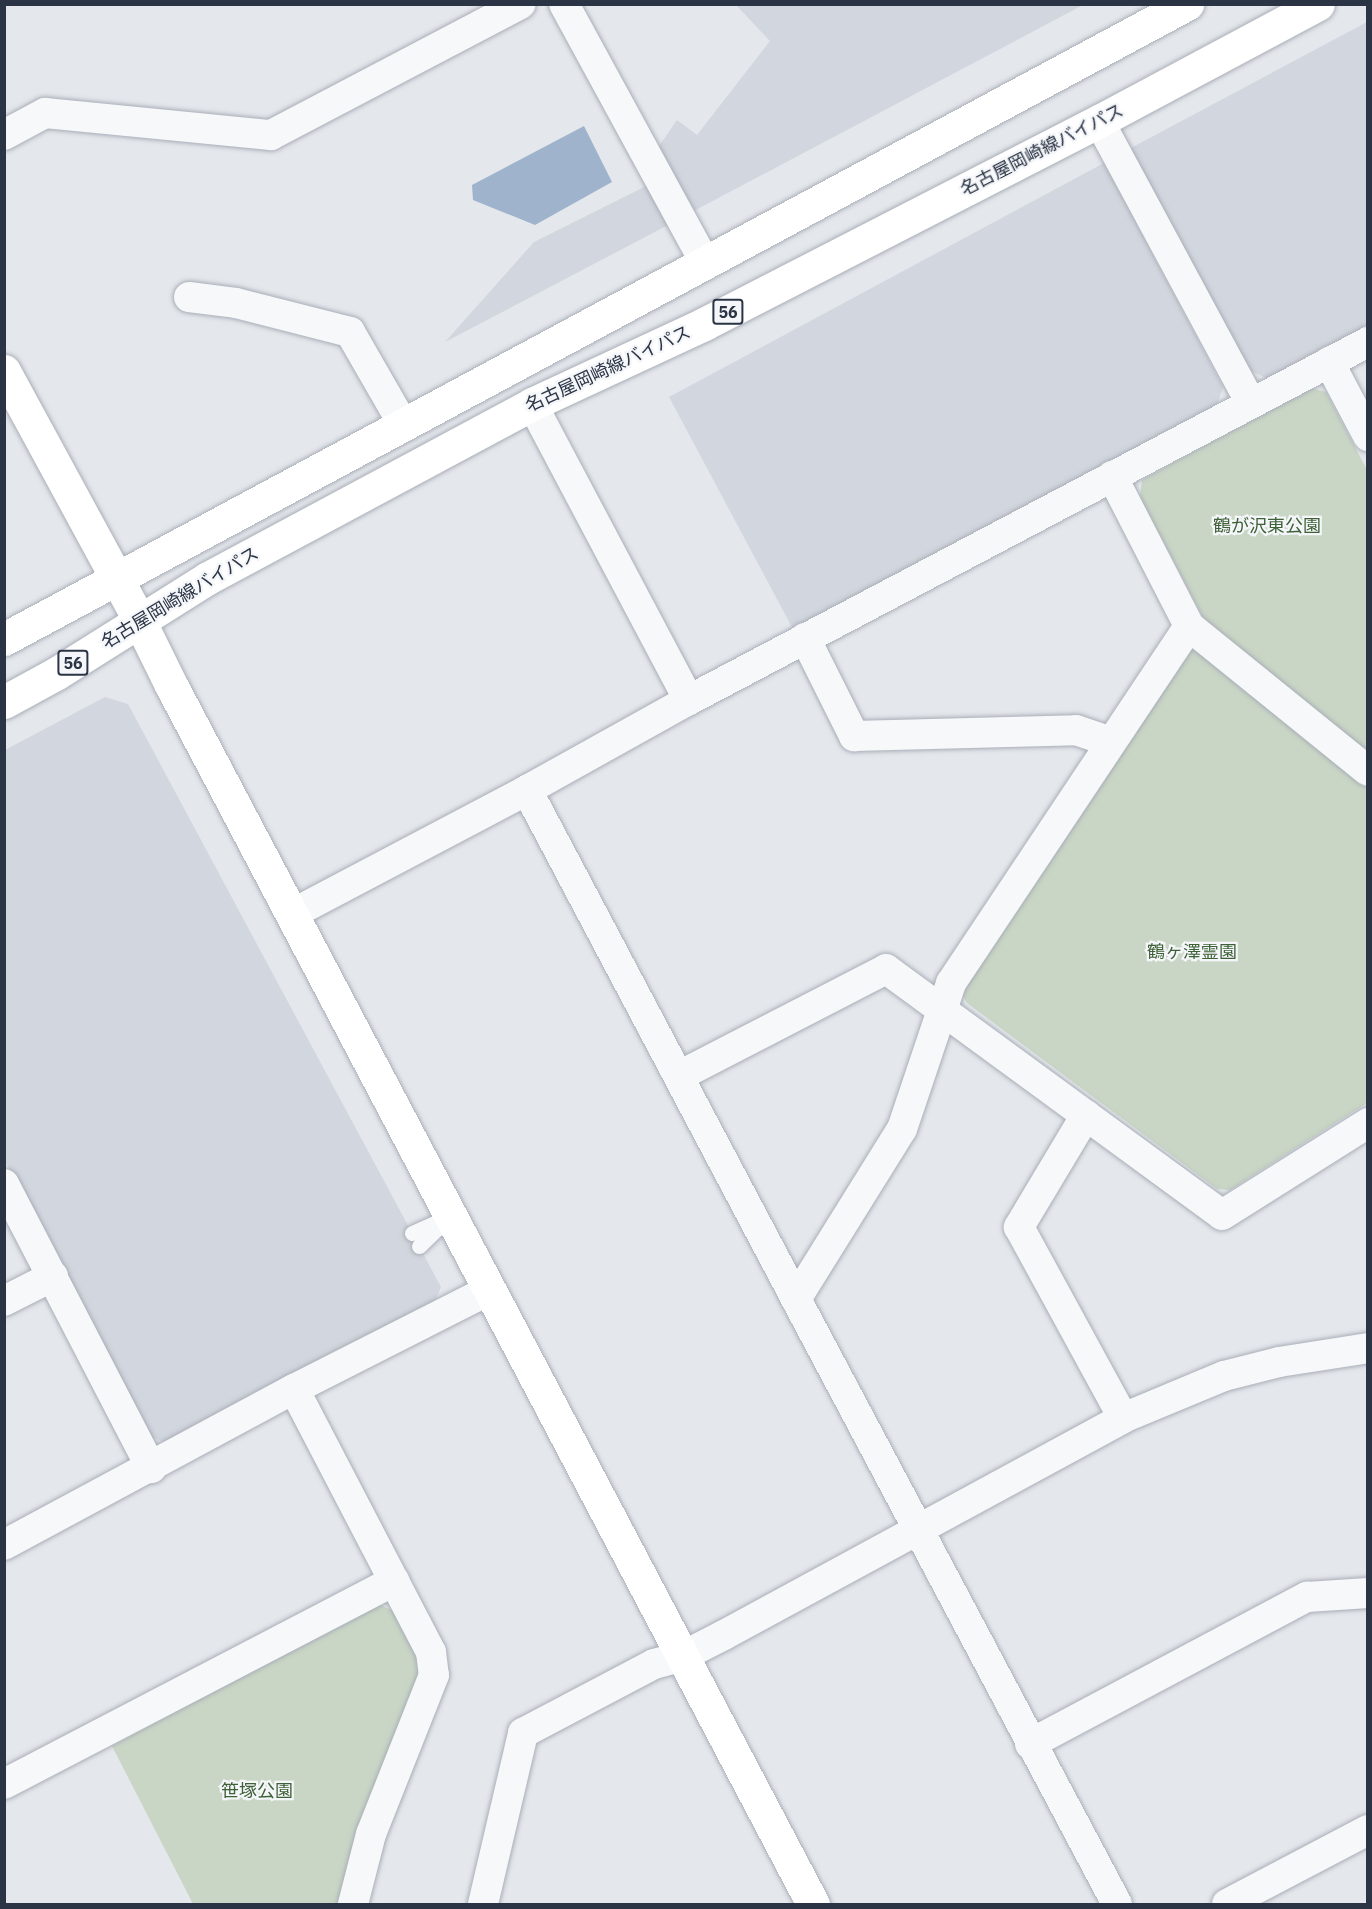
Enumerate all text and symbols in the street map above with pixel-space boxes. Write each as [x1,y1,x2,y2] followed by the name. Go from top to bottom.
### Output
[957,100,1127,200] street label: 名古屋岡崎線バイパス
[712,299,744,325] road number: 56
[522,321,694,417] street label: 名古屋岡崎線バイパス
[1213,515,1321,537] park label: 鶴が沢東公園
[97,542,263,654] street label: 名古屋岡崎線バイパス
[56,650,90,676] road number: 56
[1147,941,1237,963] park label: 鶴ヶ澤霊園
[221,1780,293,1802] park label: 笹塚公園

